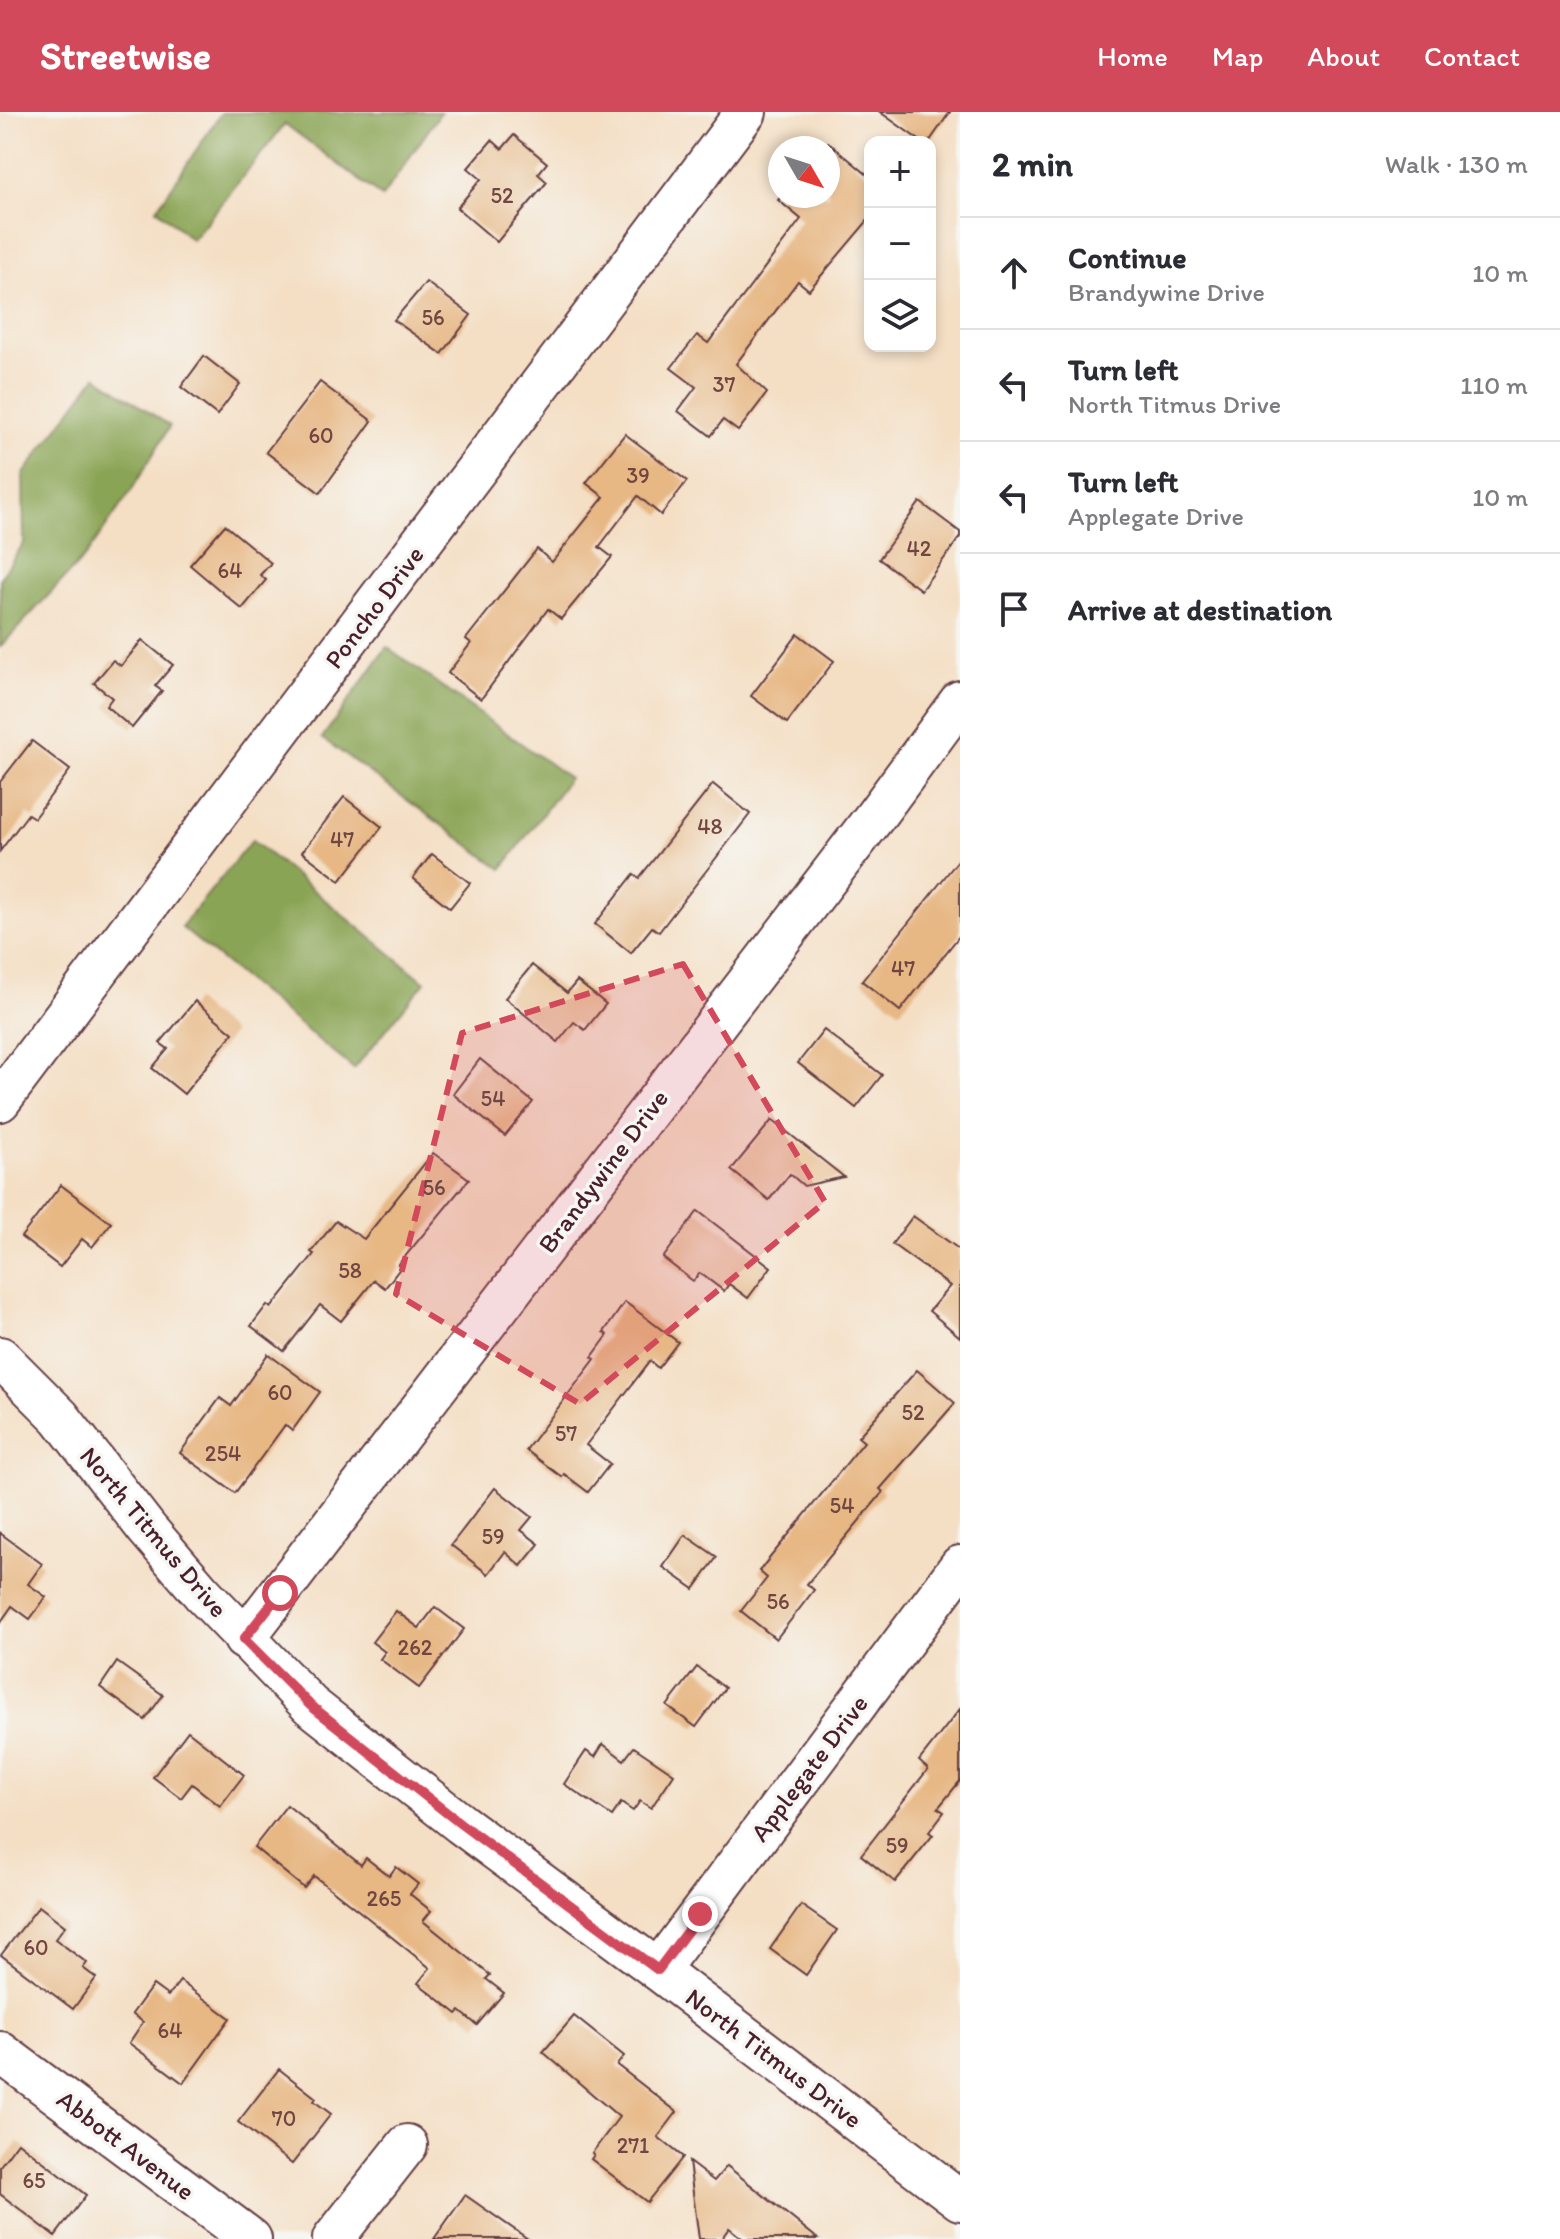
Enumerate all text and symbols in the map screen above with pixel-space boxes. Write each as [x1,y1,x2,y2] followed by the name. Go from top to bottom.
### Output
[40,33,211,79] text: Streetwise
[1097,39,1168,73] text: Home
[1212,39,1263,73] text: Map
[1307,39,1380,73] text: About
[1424,39,1520,73] text: Contact
[768,136,840,208] north arrow
[864,136,936,352] map controls
[864,136,936,208] button: +
[992,144,1073,185] text: 2 min
[1385,148,1528,180] text: Walk · 130 m
[490,182,514,209] house number: 52
[864,208,936,280] button: −
[1068,239,1187,276] text: Continue
[992,251,1036,295] icon: ahead
[1472,257,1528,289] text: 10 m
[1068,276,1265,308] text: Brandywine Drive
[864,280,936,352] button: layers
[421,304,445,331] house number: 56
[1068,351,1179,388] text: Turn left
[992,363,1036,407] icon: left
[1460,369,1528,401] text: 110 m
[713,371,736,398] house number: 37
[1068,388,1281,420] text: North Titmus Drive
[308,422,334,449] house number: 60
[626,462,650,489] house number: 39
[1068,463,1179,500] text: Turn left
[992,475,1036,519] icon: left
[1472,481,1528,513] text: 10 m
[1068,500,1244,532] text: Applegate Drive
[907,535,932,562] house number: 42
[317,539,431,675] street label: Poncho Drive
[218,557,242,584] house number: 64
[992,587,1036,631] icon: arrive
[1068,591,1332,628] text: Arrive at destination
[697,813,723,840] house number: 48
[330,826,354,853] house number: 47
[891,955,915,982] house number: 47
[531,1083,675,1259] street label: Brandywine Drive
[481,1085,505,1112] house number: 54
[422,1174,446,1201] house number: 56
[338,1257,362,1284] house number: 58
[267,1379,293,1406] house number: 60
[901,1399,925,1426] house number: 52
[555,1420,577,1447] house number: 57
[73,1440,235,1624] street label: North Titmus Drive
[205,1440,241,1467] house number: 254
[830,1492,854,1519] house number: 54
[481,1523,505,1550] house number: 59
[262,1575,298,1611] route start
[766,1588,790,1615] house number: 56
[398,1634,433,1661] house number: 262
[743,1688,875,1848] street label: Applegate Drive
[885,1832,909,1859] house number: 59
[367,1885,401,1912] house number: 265
[682,1896,718,1932] route end
[23,1934,49,1961] house number: 60
[679,1981,869,2135] street label: North Titmus Drive
[158,2017,182,2044] house number: 64
[51,2083,201,2207] street label: Abbott Avenue
[272,2105,296,2132] house number: 70
[617,2132,649,2159] house number: 271
[22,2167,46,2194] house number: 65

